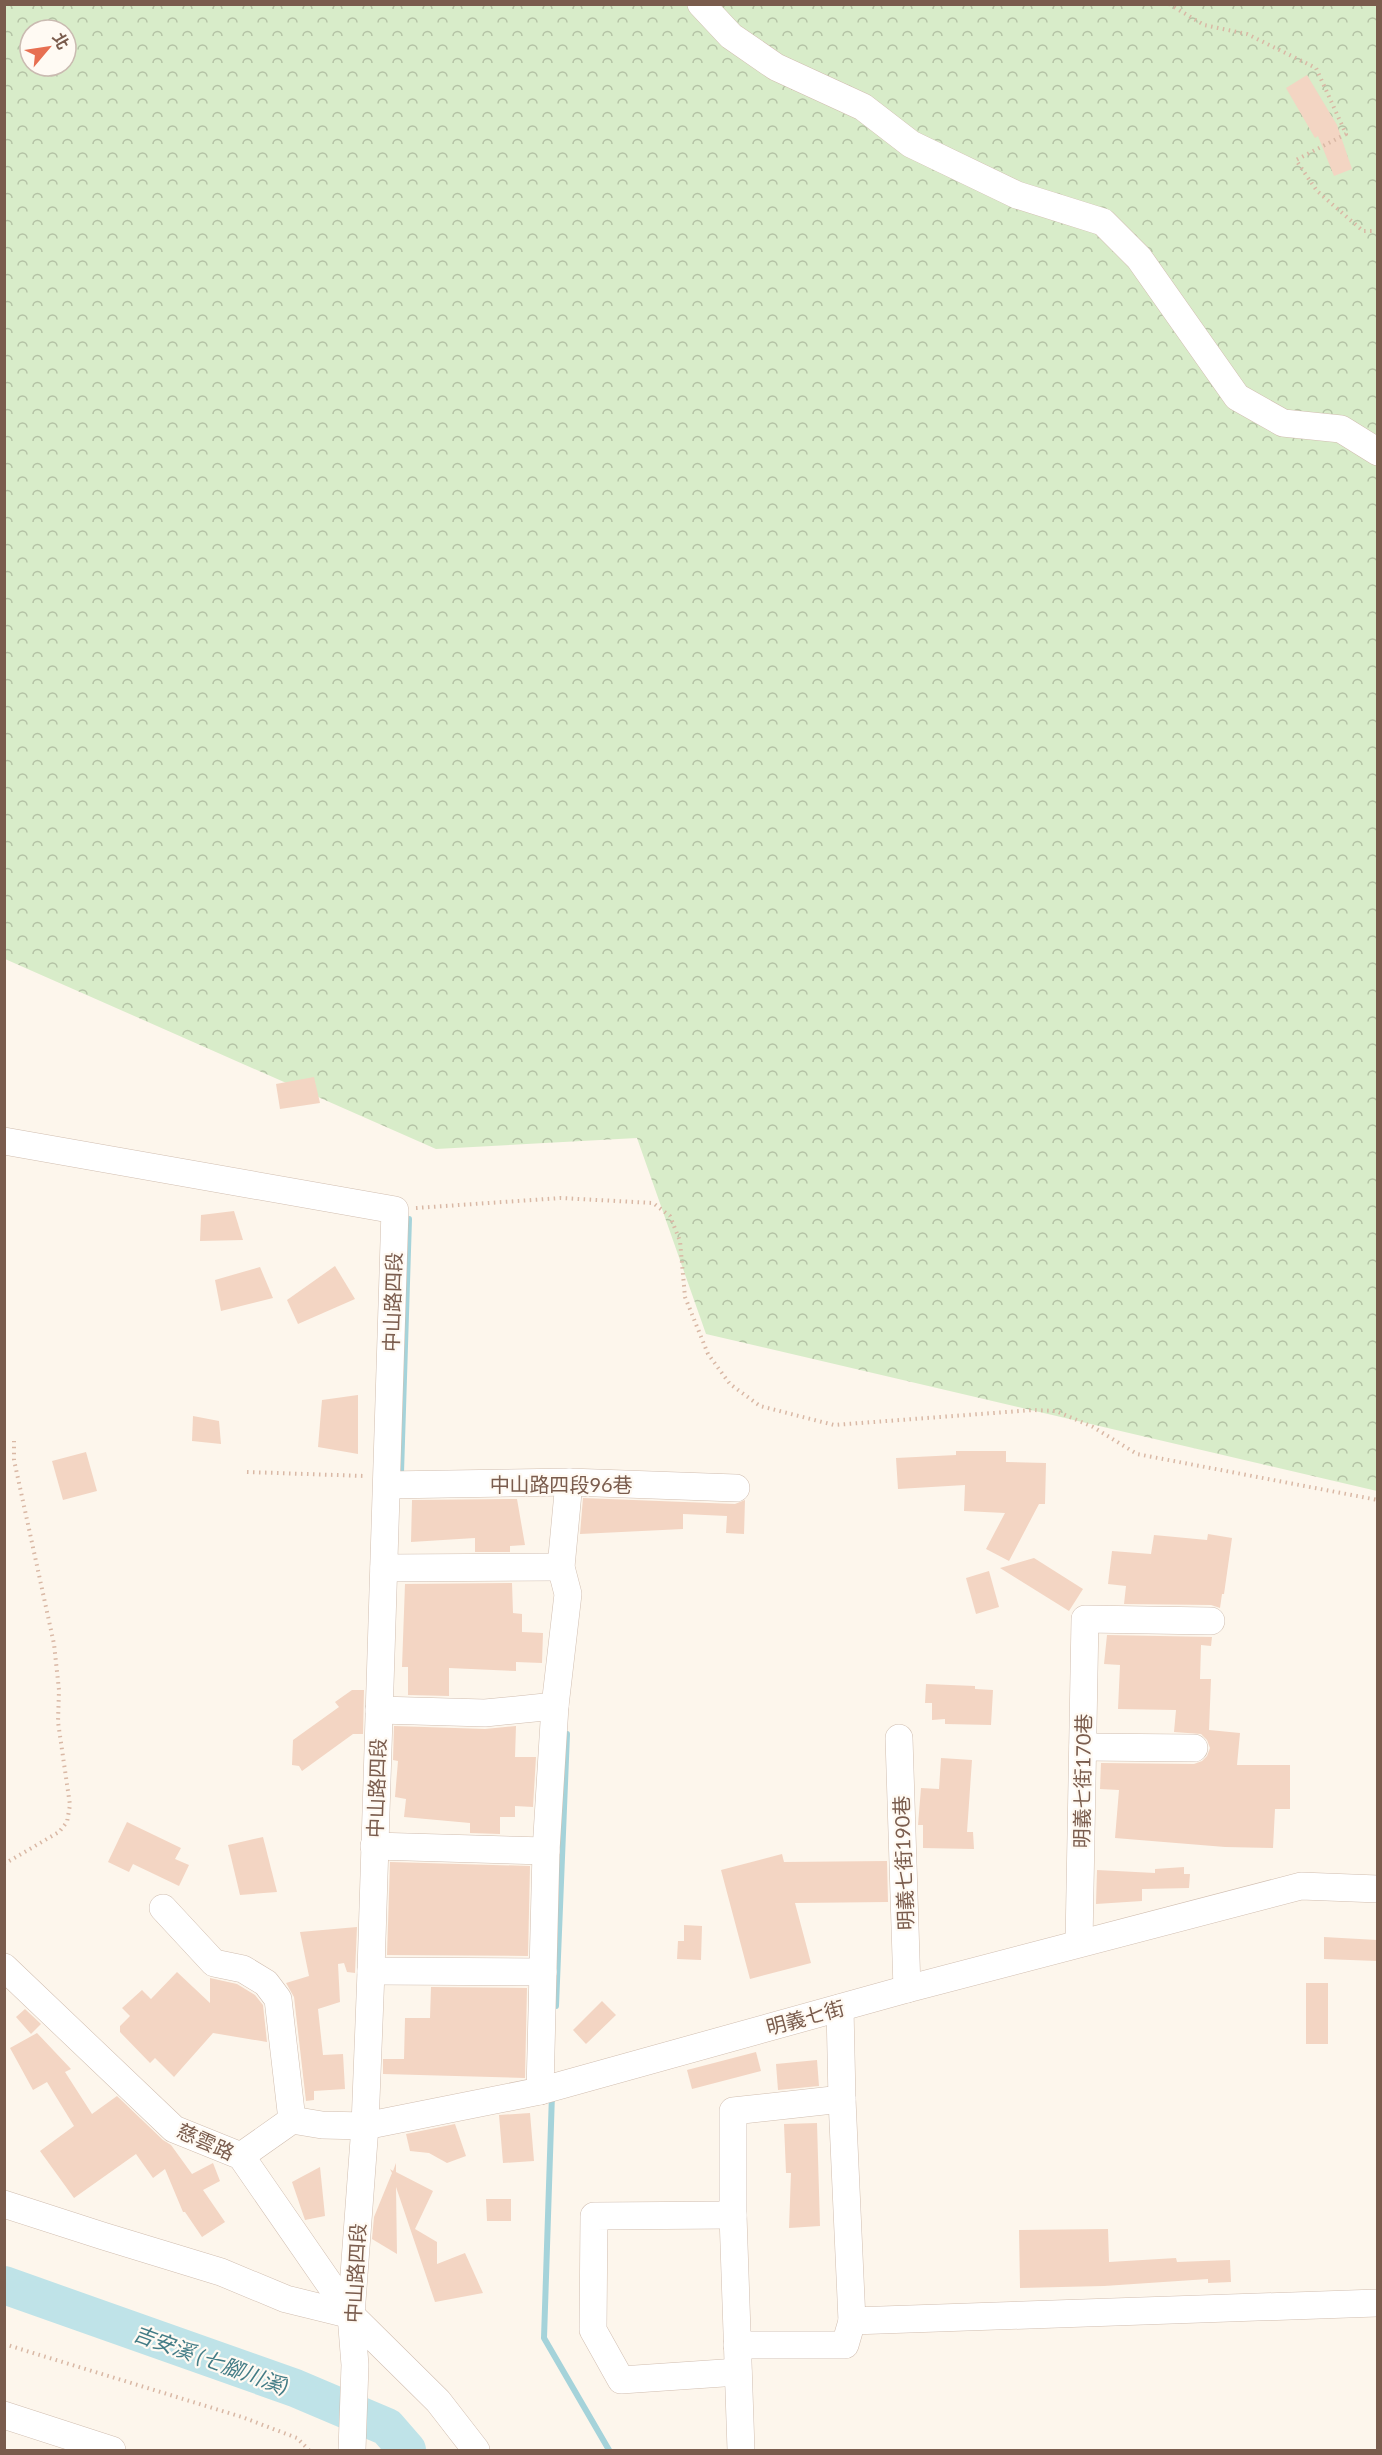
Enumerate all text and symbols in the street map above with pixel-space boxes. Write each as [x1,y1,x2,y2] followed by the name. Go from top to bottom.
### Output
[18,18,78,78] north arrow
[49,29,74,52] text: 北
[378,1252,406,1352] street label: 中山路四段
[489,1472,633,1496] street label: 中山路四段96巷
[1069,1713,1095,1849] street label: 明義七街170巷
[362,1738,390,1838] street label: 中山路四段
[889,1795,917,1931] street label: 明義七街190巷
[763,1995,847,2039] street label: 明義七街
[174,2118,238,2164] street label: 慈雲路
[340,2222,370,2324] street label: 中山路四段
[130,2319,292,2399] water label: 吉安溪 (七腳川溪)

